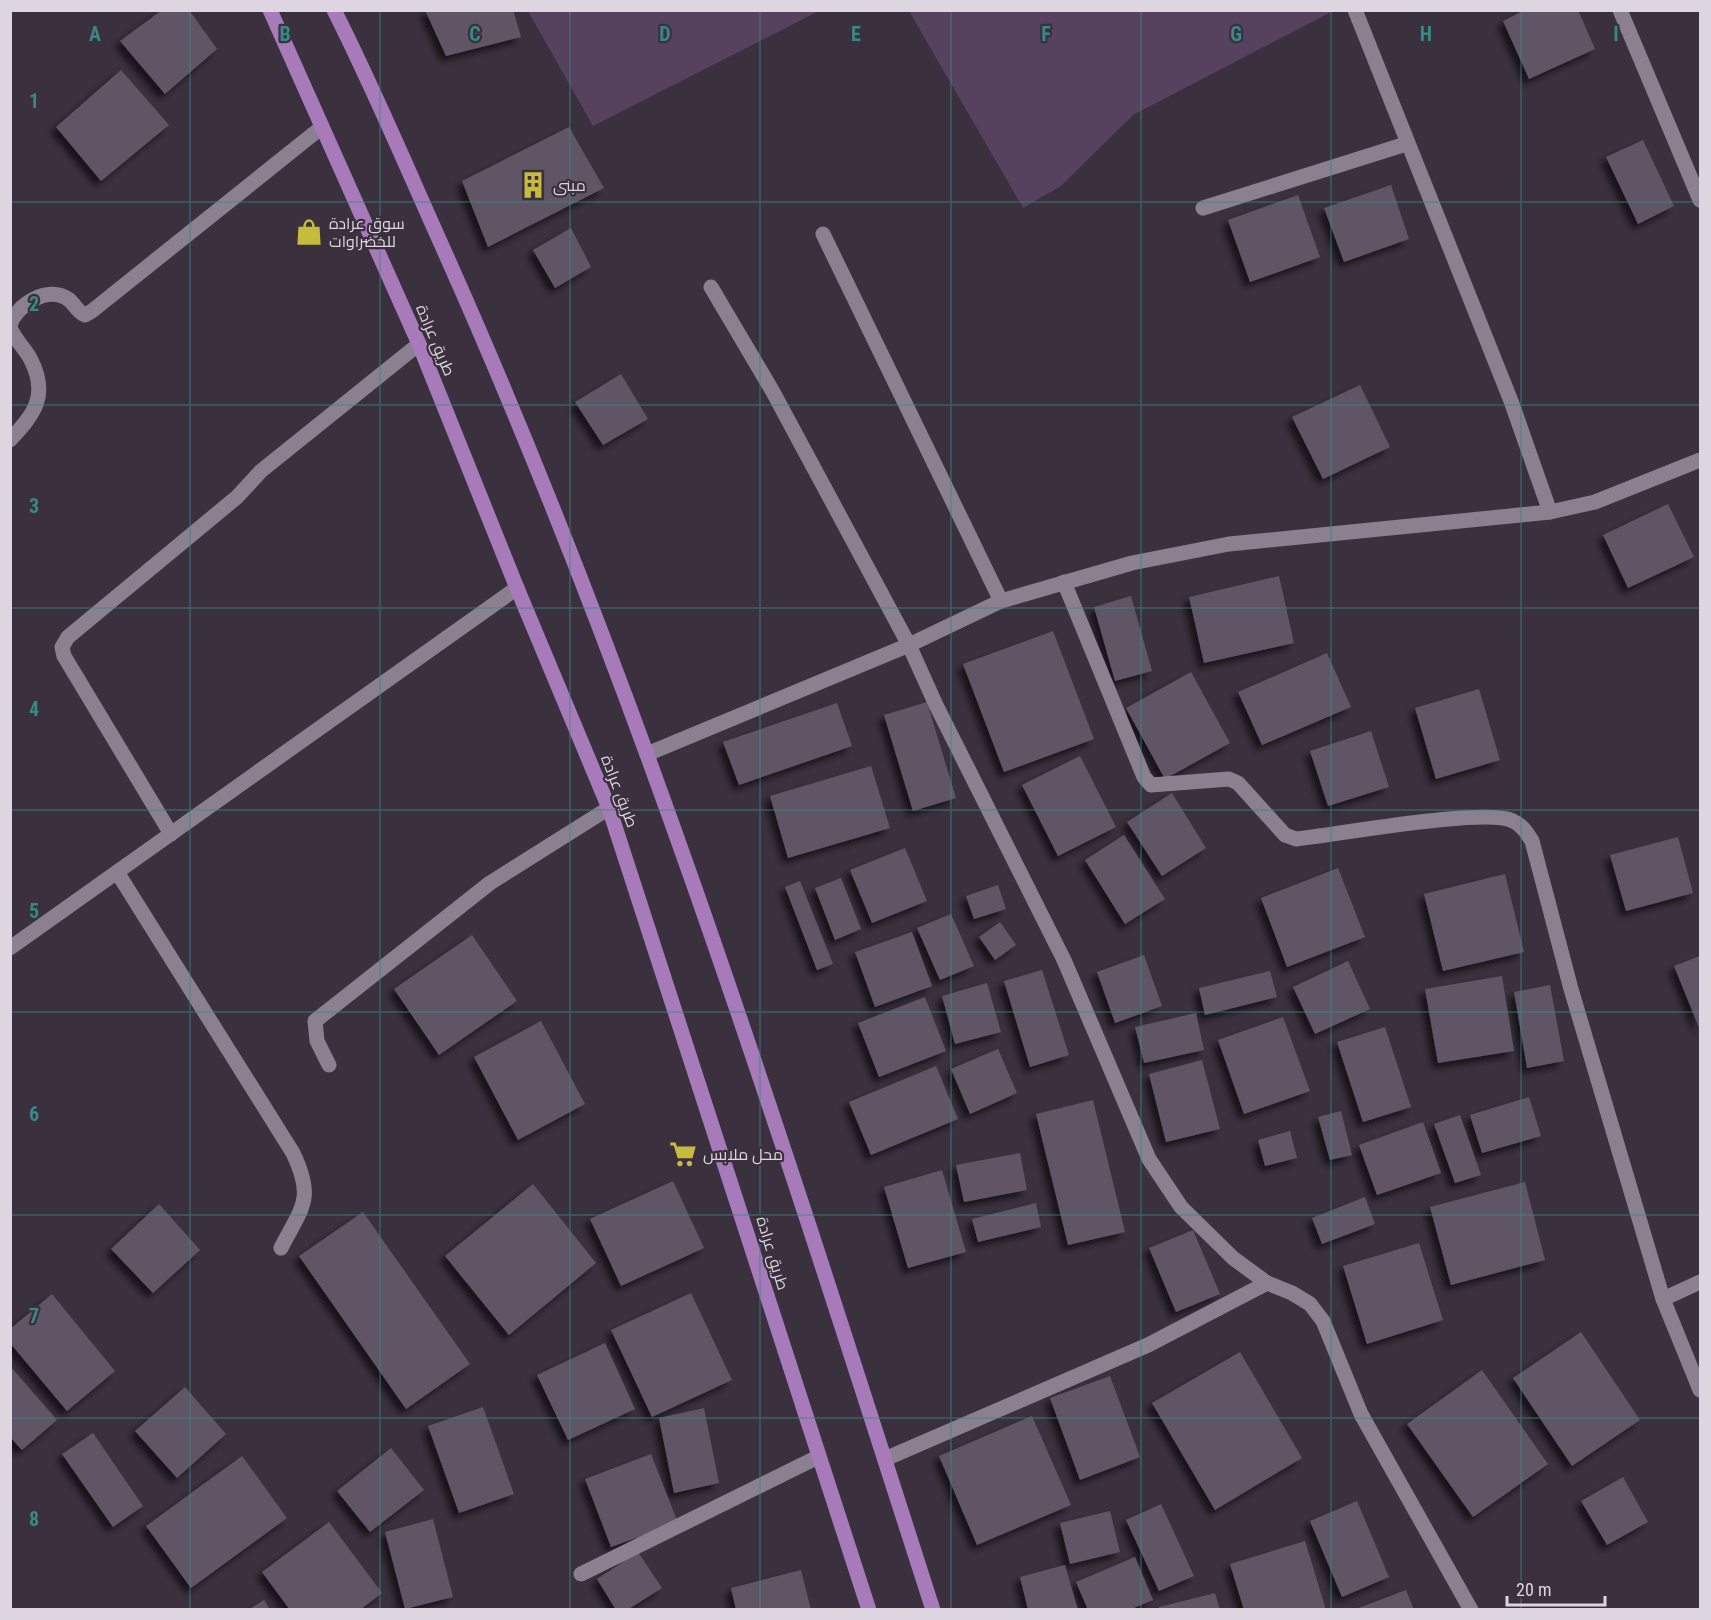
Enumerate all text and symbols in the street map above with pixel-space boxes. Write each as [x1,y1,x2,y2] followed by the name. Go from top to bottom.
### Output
[89,22,101,46] text: A
[279,22,291,46] text: B
[469,22,481,46] text: C
[659,22,671,46] text: D
[851,22,861,46] text: E
[1041,22,1051,46] text: F
[1230,22,1242,46] text: G
[1420,22,1432,46] text: H
[1613,22,1619,46] text: I
[29,89,39,113] text: 1
[518,170,548,200] building icon: مبنى
[553,176,586,196] place label: مبنى
[329,214,405,251] place label: سوق عرادة للخضراوات
[294,217,324,247] shop icon: سوق عرادة للخضراوات
[29,292,39,316] text: 2
[411,302,459,379] street label: طريق عرادة
[29,494,39,518] text: 3
[29,697,39,721] text: 4
[596,752,642,830] street label: طريق عرادة
[29,899,39,923] text: 5
[29,1102,39,1126] text: 6
[668,1139,698,1169] supermarket icon: محل ملابس
[703,1145,783,1165] place label: محل ملابس
[751,1214,793,1293] street label: طريق عرادة
[29,1304,39,1328] text: 7
[29,1507,39,1531] text: 8
[1507,1569,1604,1607] scale bar
[1516,1579,1551,1600] text: 20 m

